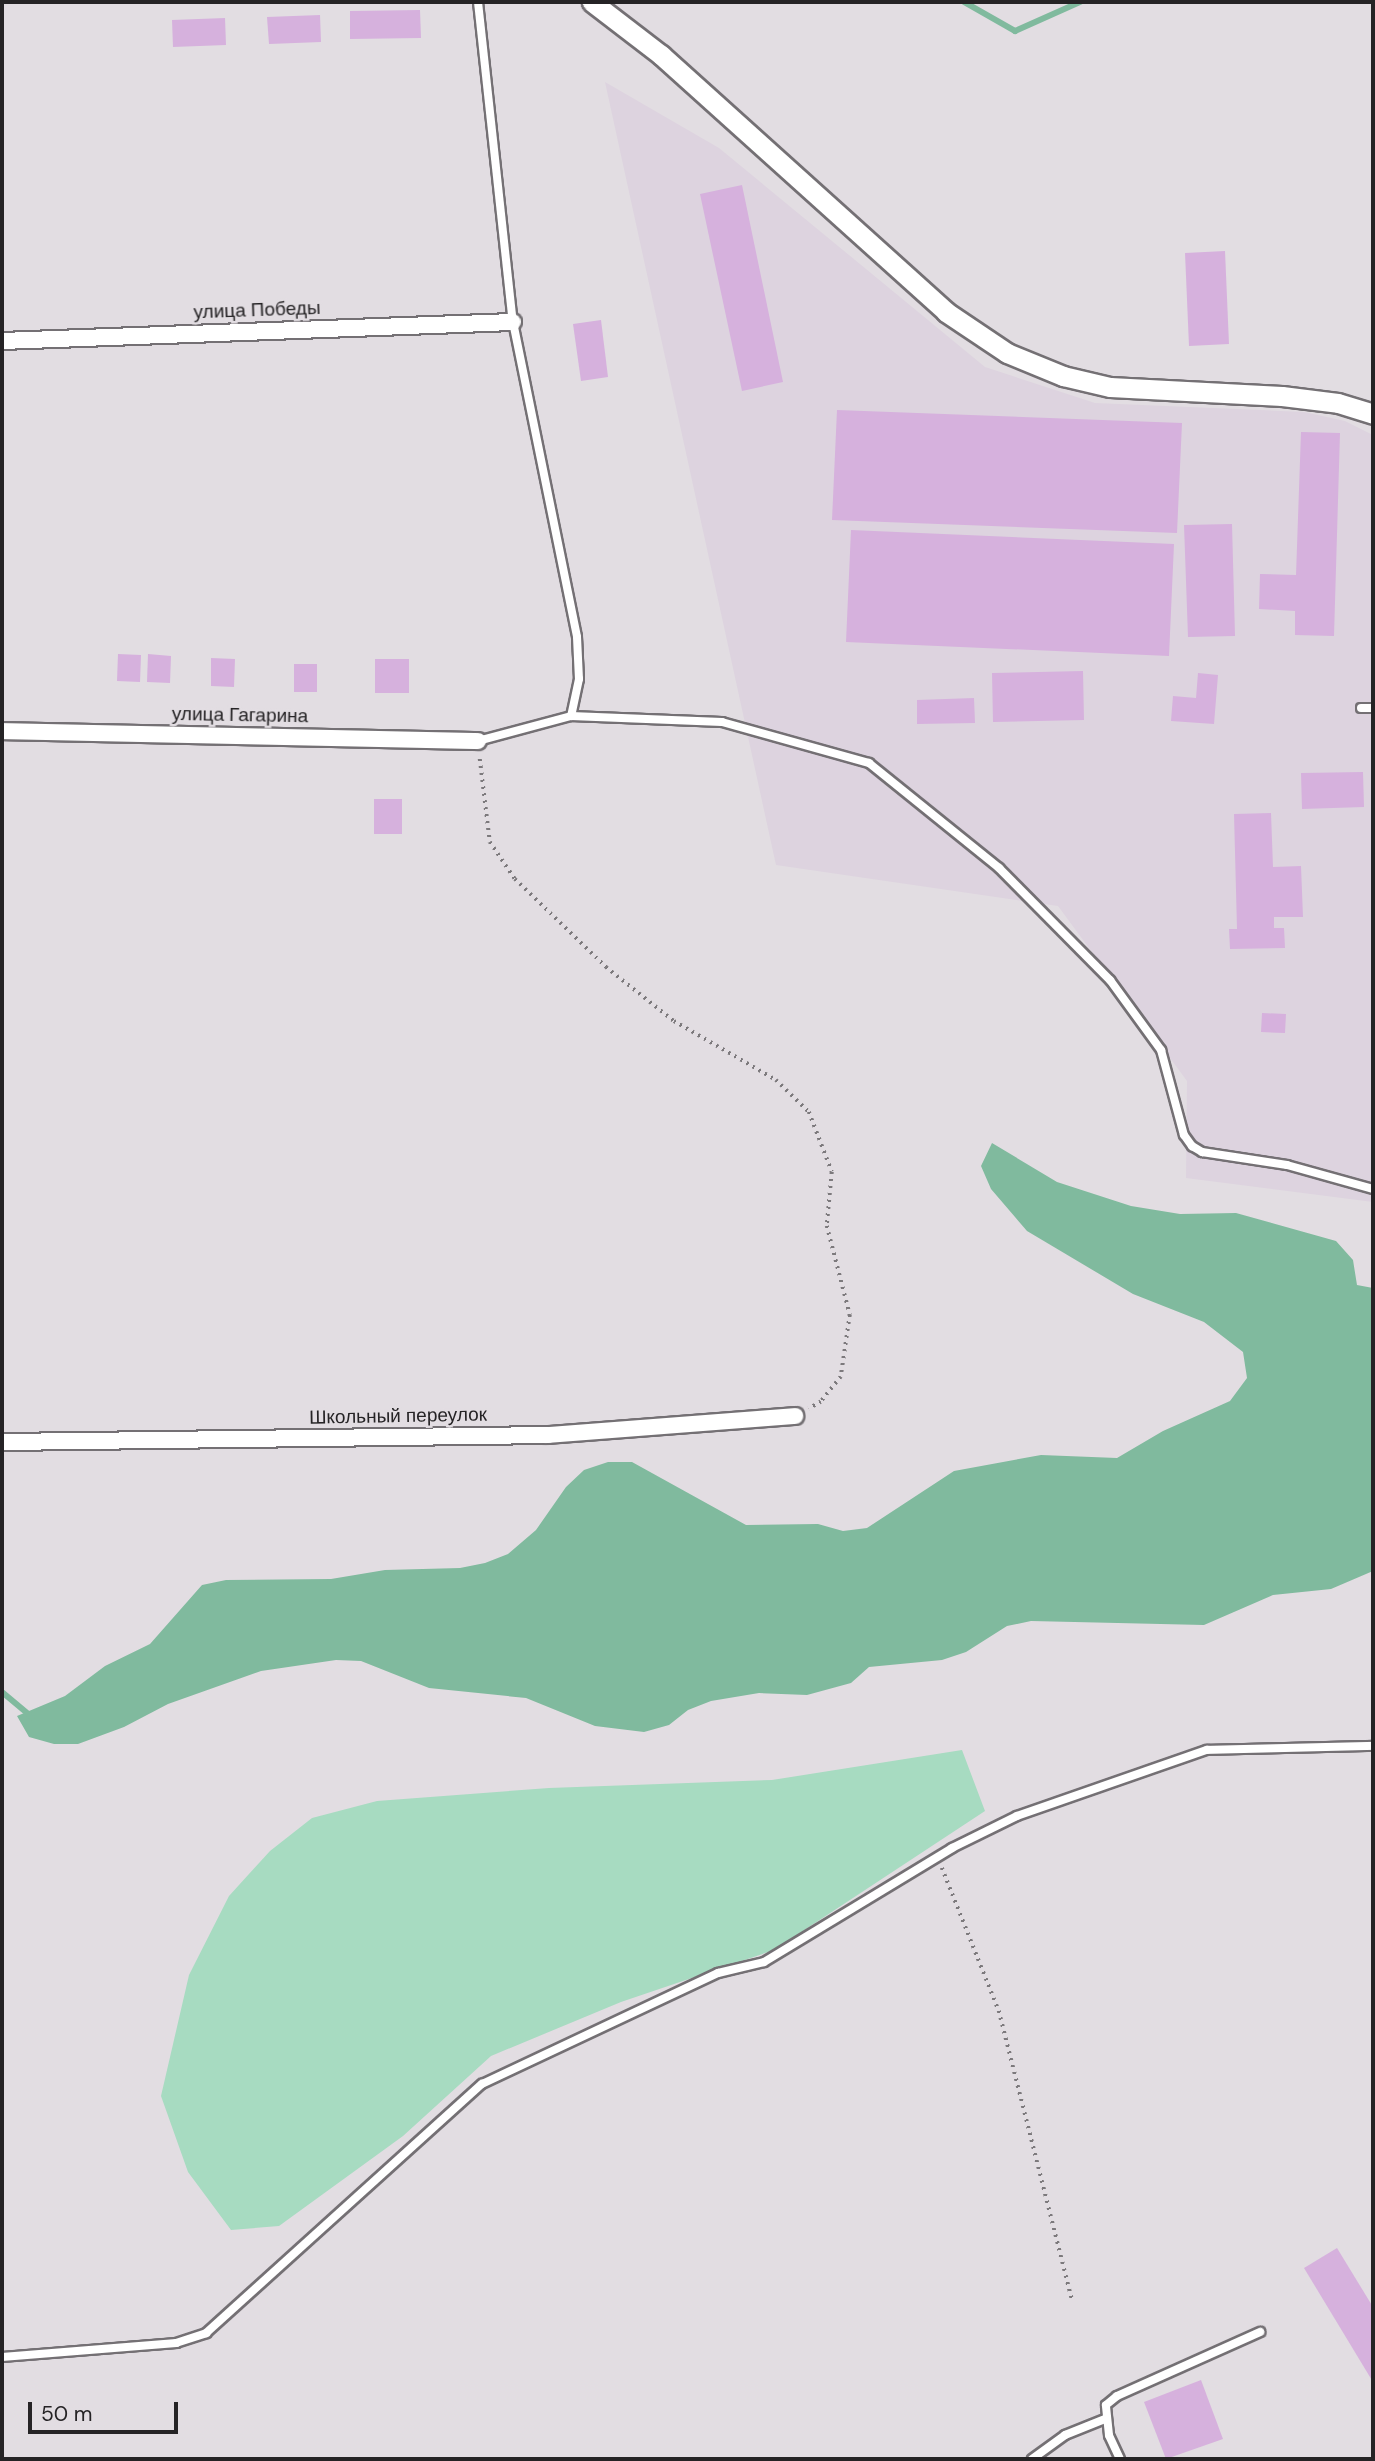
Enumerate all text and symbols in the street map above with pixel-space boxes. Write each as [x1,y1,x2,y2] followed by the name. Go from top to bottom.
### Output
[193,296,321,324] street label: улица Победы
[172,702,308,728] street label: улица Гагарина
[309,1403,487,1429] street label: Школьный переулок
[32,2388,182,2432] scale bar
[41,2400,92,2428] text: 50 m

